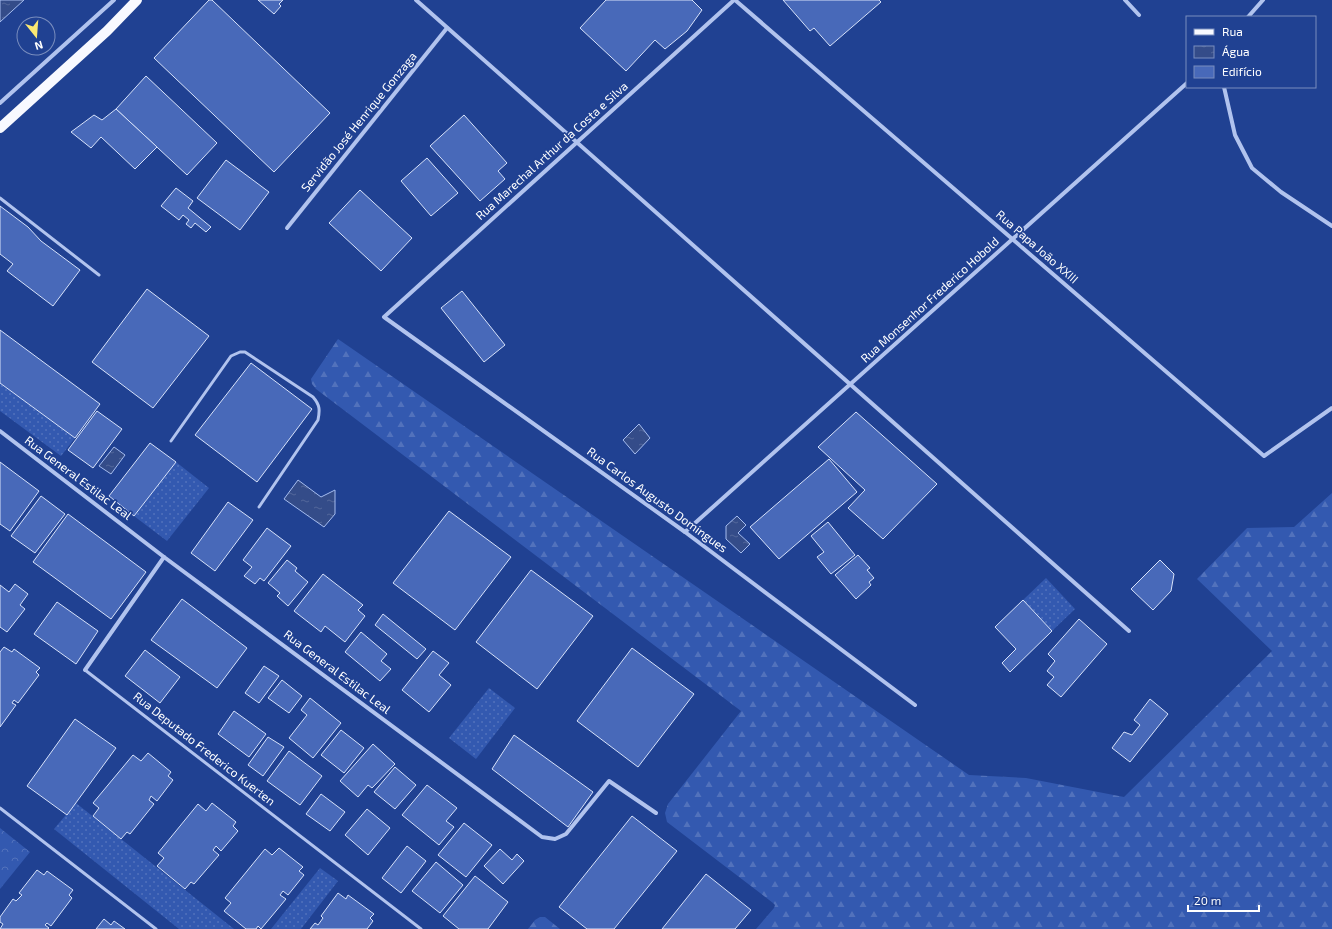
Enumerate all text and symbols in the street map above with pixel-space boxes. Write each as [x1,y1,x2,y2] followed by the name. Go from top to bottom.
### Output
[16,16,56,56] north arrow
[1186,16,1316,88] legend
[1222,24,1243,38] text: Rua
[33,39,45,53] text: N
[1222,44,1250,58] text: Água
[298,49,419,194] street label: Servidão José Henrique Gonzaga
[1222,64,1262,78] text: Edifício
[473,78,630,222] street label: Rua Marechal Arthur da Costa e Silva
[994,207,1082,286] street label: Rua Papa João XXIII
[857,233,1001,365] street label: Rua Monsenhor Frederico Hobold
[22,432,135,522] street label: Rua General Estilac Leal
[585,444,730,555] street label: Rua Carlos Augusto Domingues
[281,626,394,716] street label: Rua General Estilac Leal
[131,688,278,808] street label: Rua Deputado Frederico Kuerten
[1188,887,1259,913] scale bar
[1194,893,1221,907] text: 20 m

